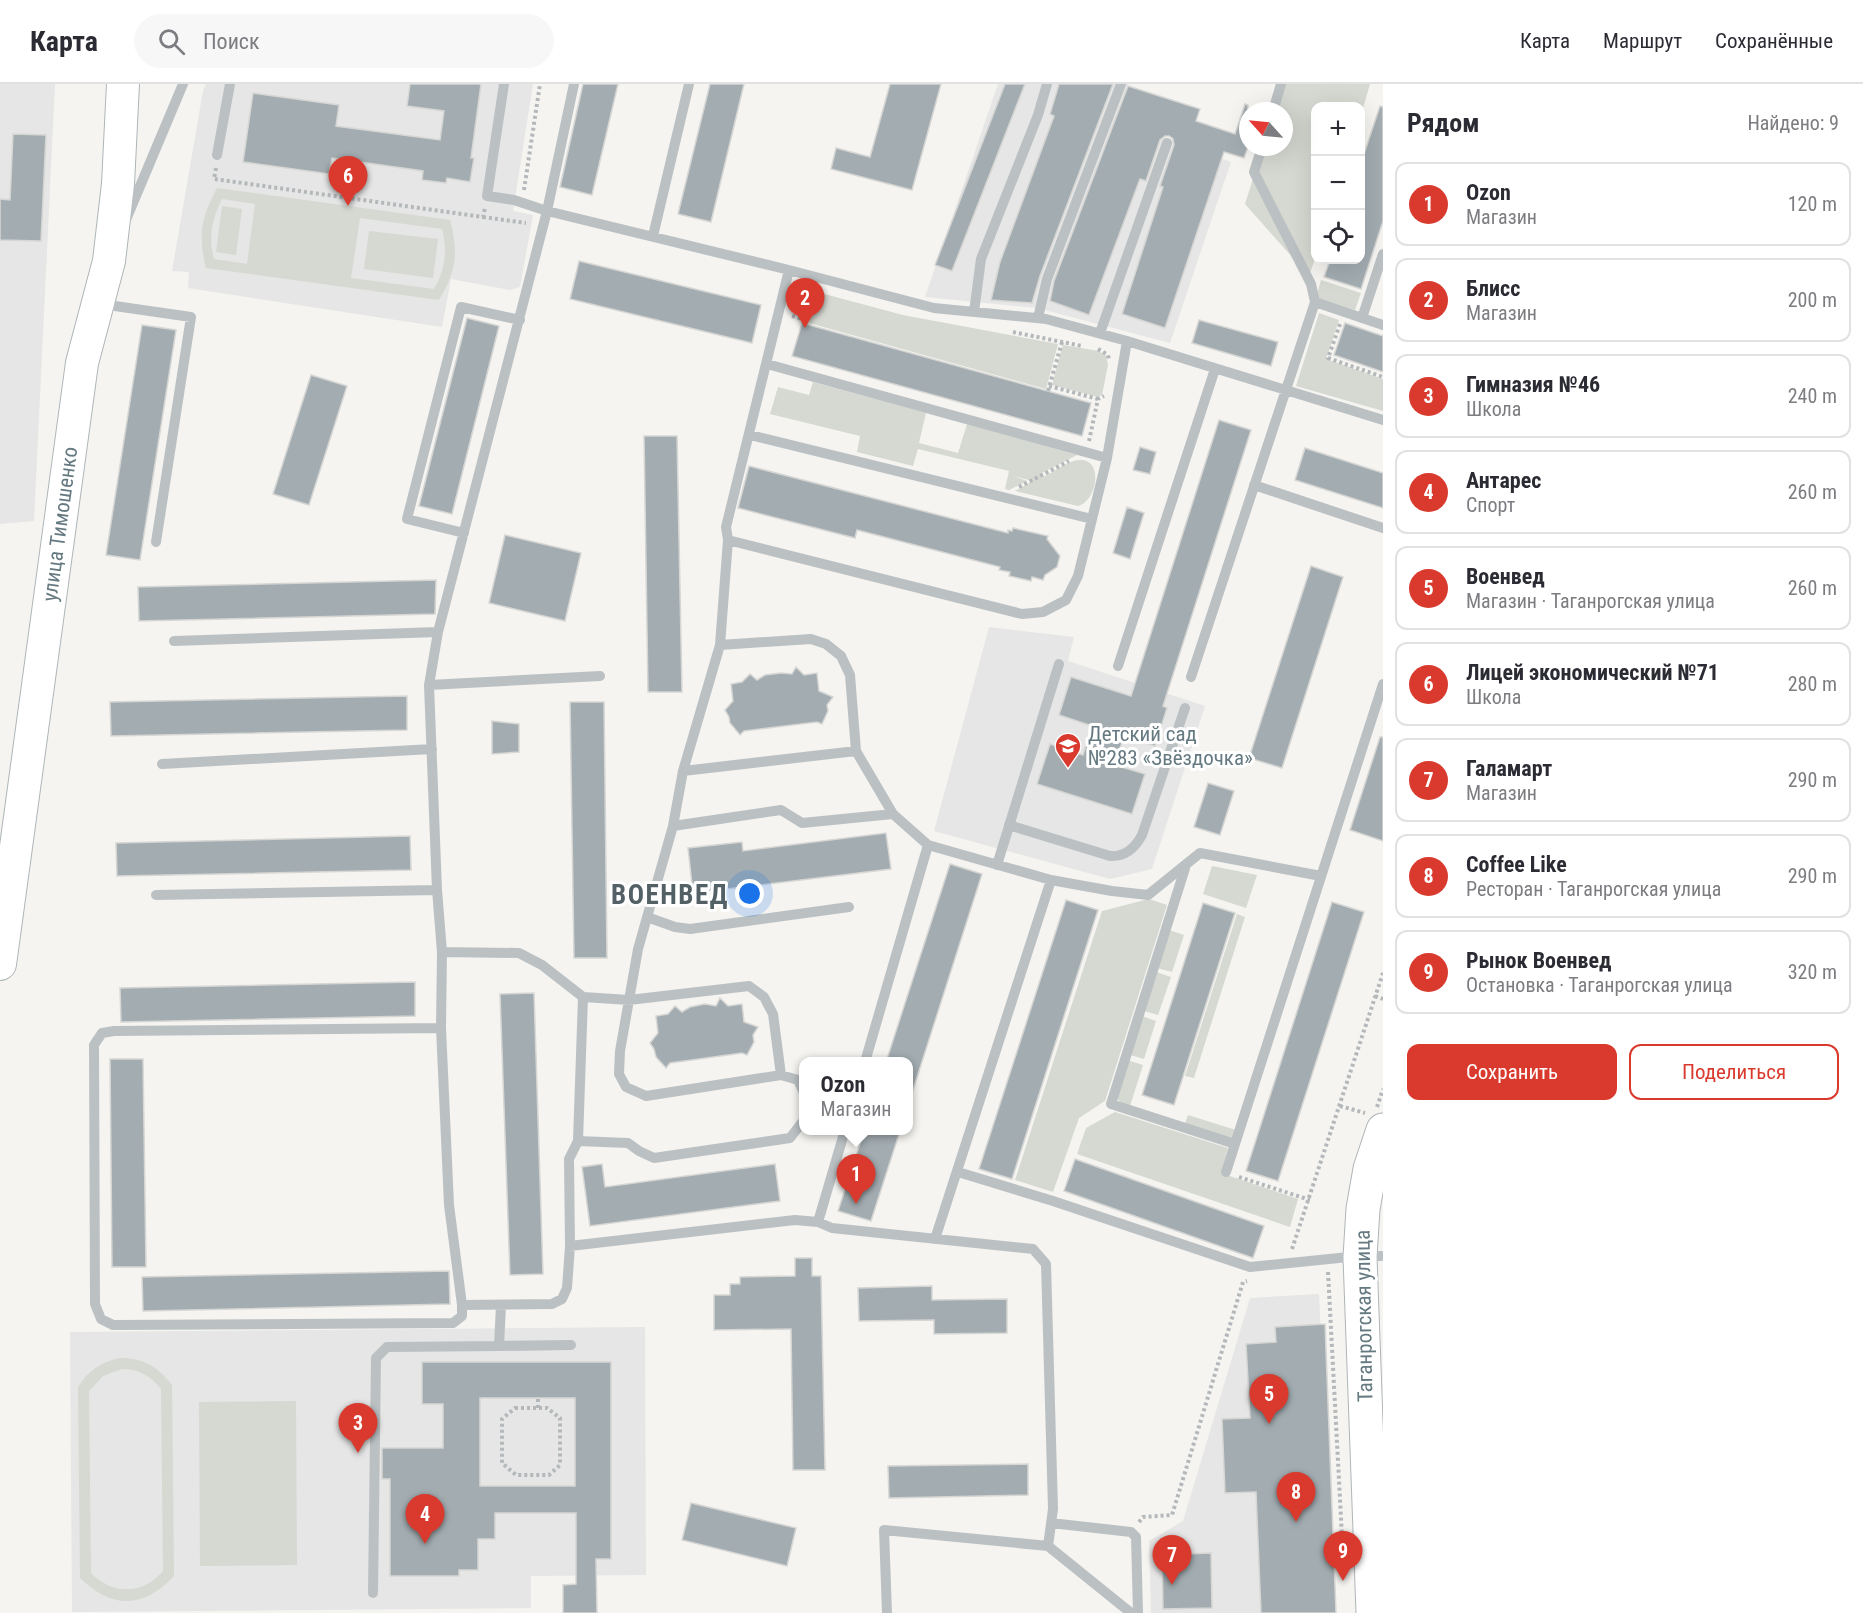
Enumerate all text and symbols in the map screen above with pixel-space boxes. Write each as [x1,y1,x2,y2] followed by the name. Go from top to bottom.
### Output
[134,14,554,68] search box
[30,25,98,58] text: Карта
[155,25,188,58] icon: search
[203,29,260,54] text: Поиск
[1520,29,1570,53] text: Карта
[1603,29,1682,53] text: Маршрут
[1715,29,1833,53] text: Сохранённые
[1239,102,1293,156] north arrow
[1311,102,1365,264] map controls
[1311,102,1365,156] button: +
[1407,108,1479,138] text: Рядом
[1747,111,1839,135] text: Найдено: 9
[328,156,368,206] pin: 6
[1311,156,1365,210] button: −
[1466,180,1511,205] text: Ozon
[1423,192,1434,216] text: 1
[1788,192,1837,216] text: 120 m
[1466,205,1537,229] text: Магазин
[1311,210,1365,264] button: locate
[1466,276,1520,301] text: Блисс
[786,278,824,328] pin: 2
[1423,288,1434,312] text: 2
[1788,288,1837,312] text: 200 m
[1466,301,1537,325] text: Магазин
[1466,372,1600,397] text: Гимназия №46
[1423,384,1434,408] text: 3
[1788,384,1837,408] text: 240 m
[1466,397,1521,421] text: Школа
[38,445,82,603] street label: улица Тимошенко
[1466,468,1541,493] text: Антарес
[1423,480,1434,504] text: 4
[1788,480,1837,504] text: 260 m
[1466,493,1515,517] text: Спорт
[1466,564,1545,589] text: Военвед
[1423,576,1434,600] text: 5
[1788,576,1837,600] text: 260 m
[1466,589,1715,613] text: Магазин · Таганрогская улица
[1466,660,1719,685] text: Лицей экономический №71
[1423,672,1434,696] text: 6
[1788,672,1837,696] text: 280 m
[1466,685,1521,709] text: Школа
[1088,722,1253,770] place label: Детский сад №283 «Звёздочка»
[1053,731,1083,769] school or university icon: Детский сад №283 «Звёздочка»
[1466,756,1552,781] text: Галамарт
[1423,768,1434,792] text: 7
[1788,768,1837,792] text: 290 m
[1466,781,1537,805] text: Магазин
[1466,852,1567,877] text: Coffee Like
[1423,864,1434,888] text: 8
[1788,864,1837,888] text: 290 m
[1466,877,1721,901] text: Ресторан · Таганрогская улица
[611,879,729,911] district label: ВОЕНВЕД
[735,879,764,908] your location
[1466,948,1611,973] text: Рынок Военвед
[1423,960,1434,984] text: 9
[1788,960,1837,984] text: 320 m
[1466,973,1733,997] text: Остановка · Таганрогская улица
[1407,1044,1617,1100] button: Сохранить
[1629,1044,1839,1100] button: Поделиться
[799,1057,913,1135] popup
[821,1072,865,1097] text: Ozon
[821,1097,892,1121] text: Магазин
[836,1154,876,1204] pin: 1
[1350,1230,1378,1402] street label: Таганрогская улица
[1250,1374,1288,1424] pin: 5
[338,1404,378,1453] pin: 3
[1276,1472,1316,1522] pin: 8
[406,1494,444,1544] pin: 4
[1324,1532,1362,1581] pin: 9
[1152,1536,1192,1585] pin: 7

